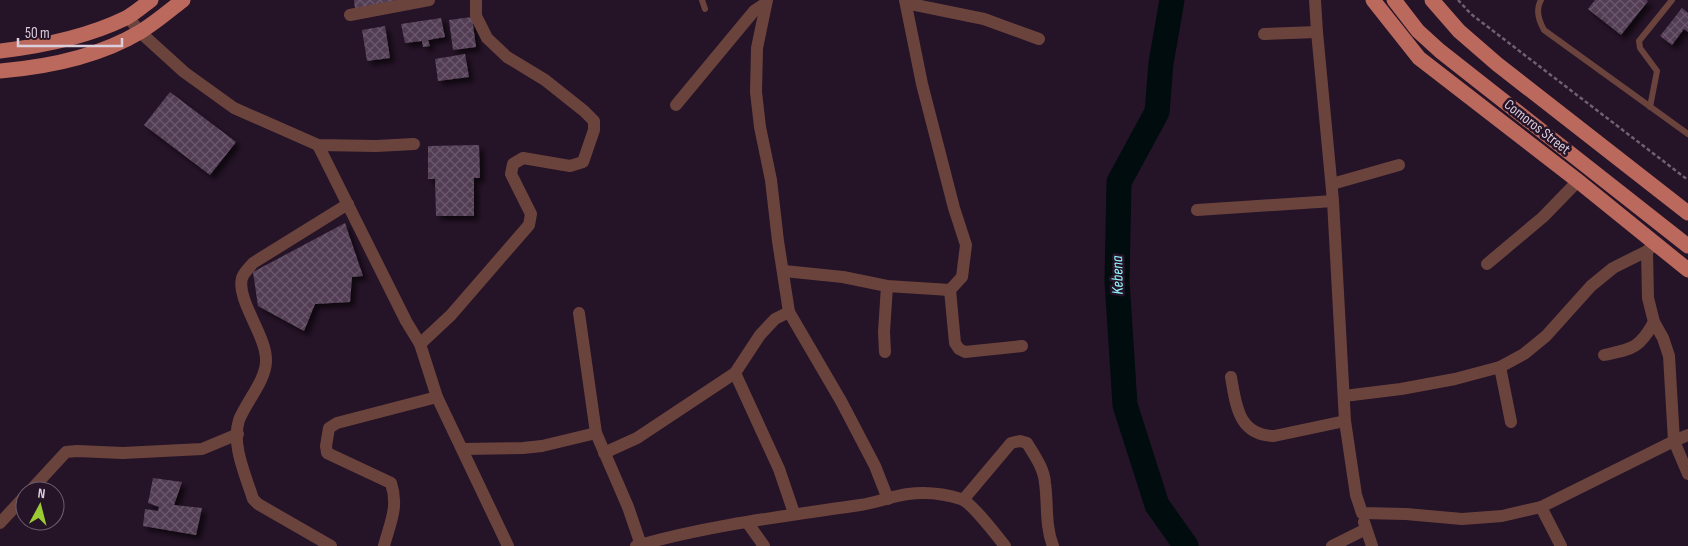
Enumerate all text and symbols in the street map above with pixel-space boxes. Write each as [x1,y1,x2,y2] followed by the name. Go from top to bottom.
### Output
[18,15,121,47] scale bar
[25,24,50,43] text: 50 m
[1500,95,1574,159] street label: Comoros Street
[1108,255,1128,295] water label: Kebena
[15,481,65,531] north arrow
[37,485,46,502] text: N

